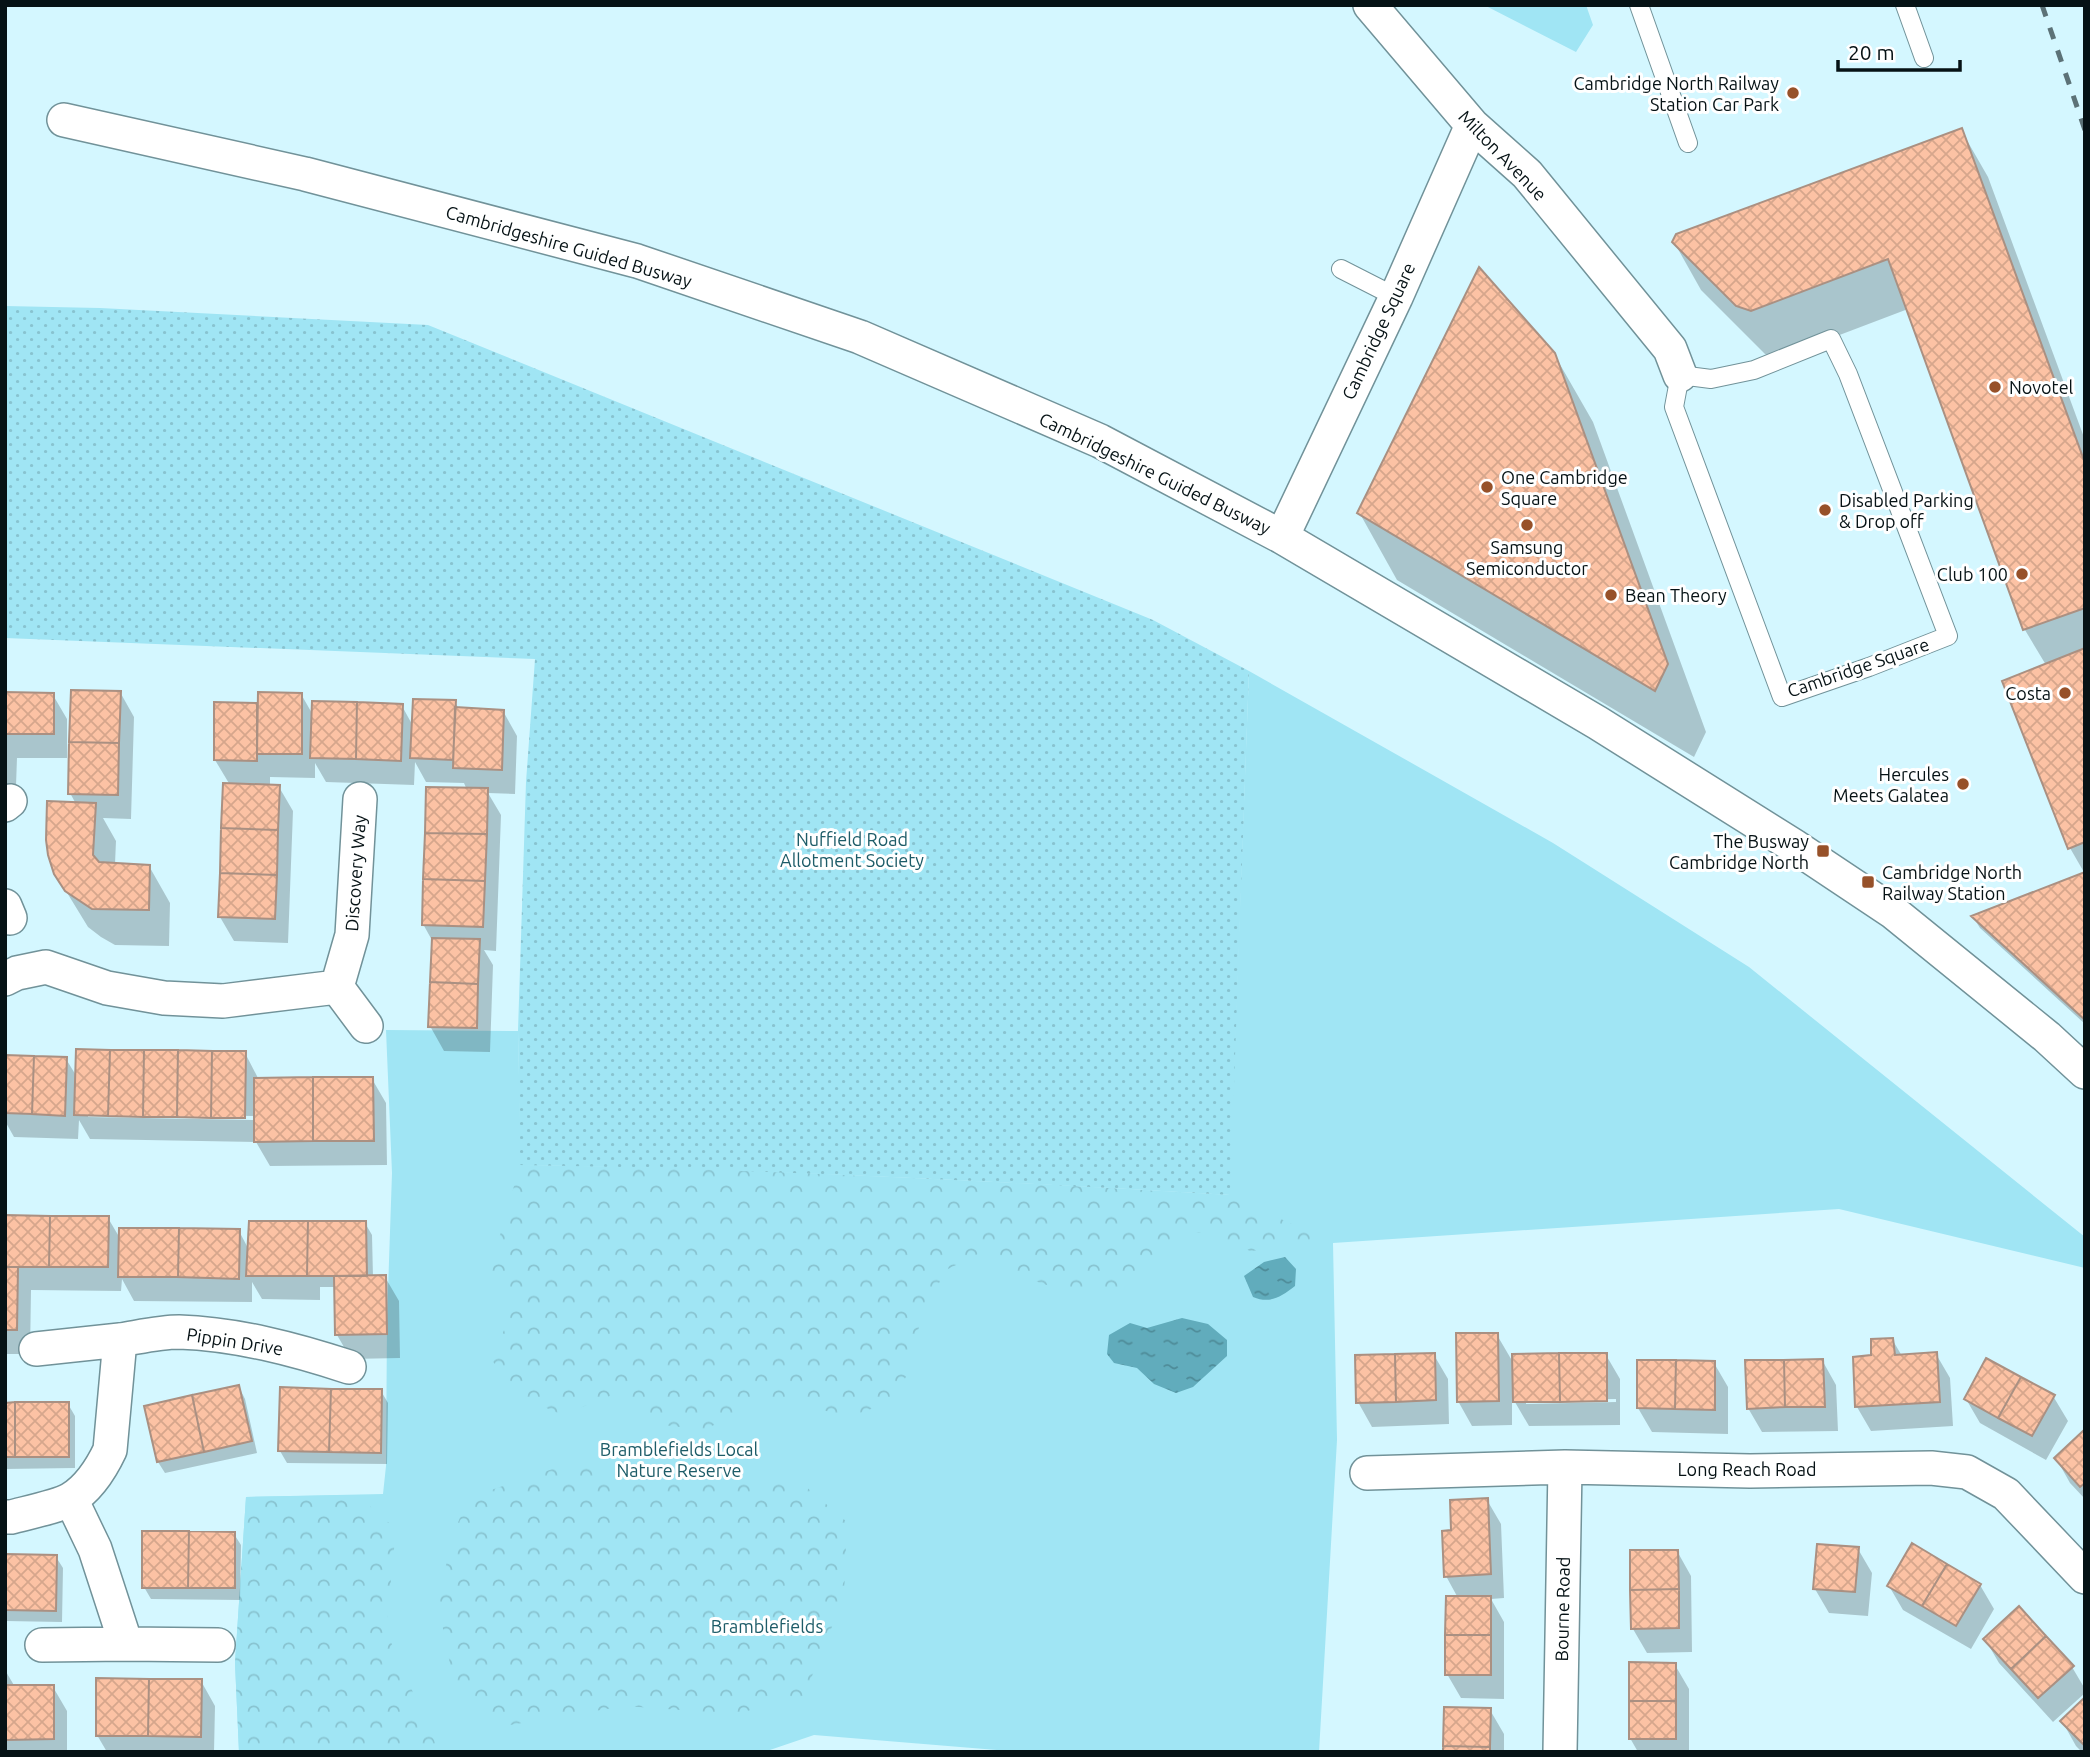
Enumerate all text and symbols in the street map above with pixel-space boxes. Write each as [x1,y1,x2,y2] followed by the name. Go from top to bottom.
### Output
[1838,28,1960,72] scale bar
[1848,40,1895,64] text: 20 m
[1573,73,1779,114] place label: Cambridge North Railway Station Car Park
[1785,85,1801,101] marker: Cambridge North Railway Station Car Park
[1455,106,1551,204] street label: Milton Avenue
[444,201,695,291] street label: Cambridgeshire Guided Busway
[1338,259,1418,403] street label: Cambridge Square
[2009,377,2074,397] place label: Novotel
[1987,379,2003,395] marker: Novotel
[1036,408,1274,538] street label: Cambridgeshire Guided Busway
[1501,467,1628,508] place label: One Cambridge Square
[1479,479,1495,495] marker: One Cambridge Square
[1839,490,1974,531] place label: Disabled Parking & Drop off
[1817,502,1833,518] marker: Disabled Parking & Drop off
[1519,517,1535,533] marker: Samsung Semiconductor
[1466,537,1588,578] place label: Samsung Semiconductor
[1937,564,2008,584] place label: Club 100
[2014,566,2030,582] marker: Club 100
[1625,585,1727,605] place label: Bean Theory
[1603,587,1619,603] marker: Bean Theory
[1784,633,1932,701] street label: Cambridge Square
[2005,683,2051,703] place label: Costa
[2057,685,2073,701] marker: Costa
[1833,764,1949,805] place label: Hercules Meets Galatea
[1955,776,1971,792] marker: Hercules Meets Galatea
[341,814,369,932] street label: Discovery Way
[780,829,924,870] park label: Nuffield Road Allotment Society
[1669,831,1809,872] place label: The Busway Cambridge North
[1815,843,1831,859] marker: The Busway Cambridge North
[1882,862,2022,903] place label: Cambridge North Railway Station
[1860,874,1876,890] marker: Cambridge North Railway Station
[185,1323,285,1359] street label: Pippin Drive
[600,1439,759,1480] park label: Bramblefields Local Nature Reserve
[1677,1459,1817,1479] street label: Long Reach Road
[1551,1556,1573,1662] street label: Bourne Road
[711,1616,823,1636] park label: Bramblefields

